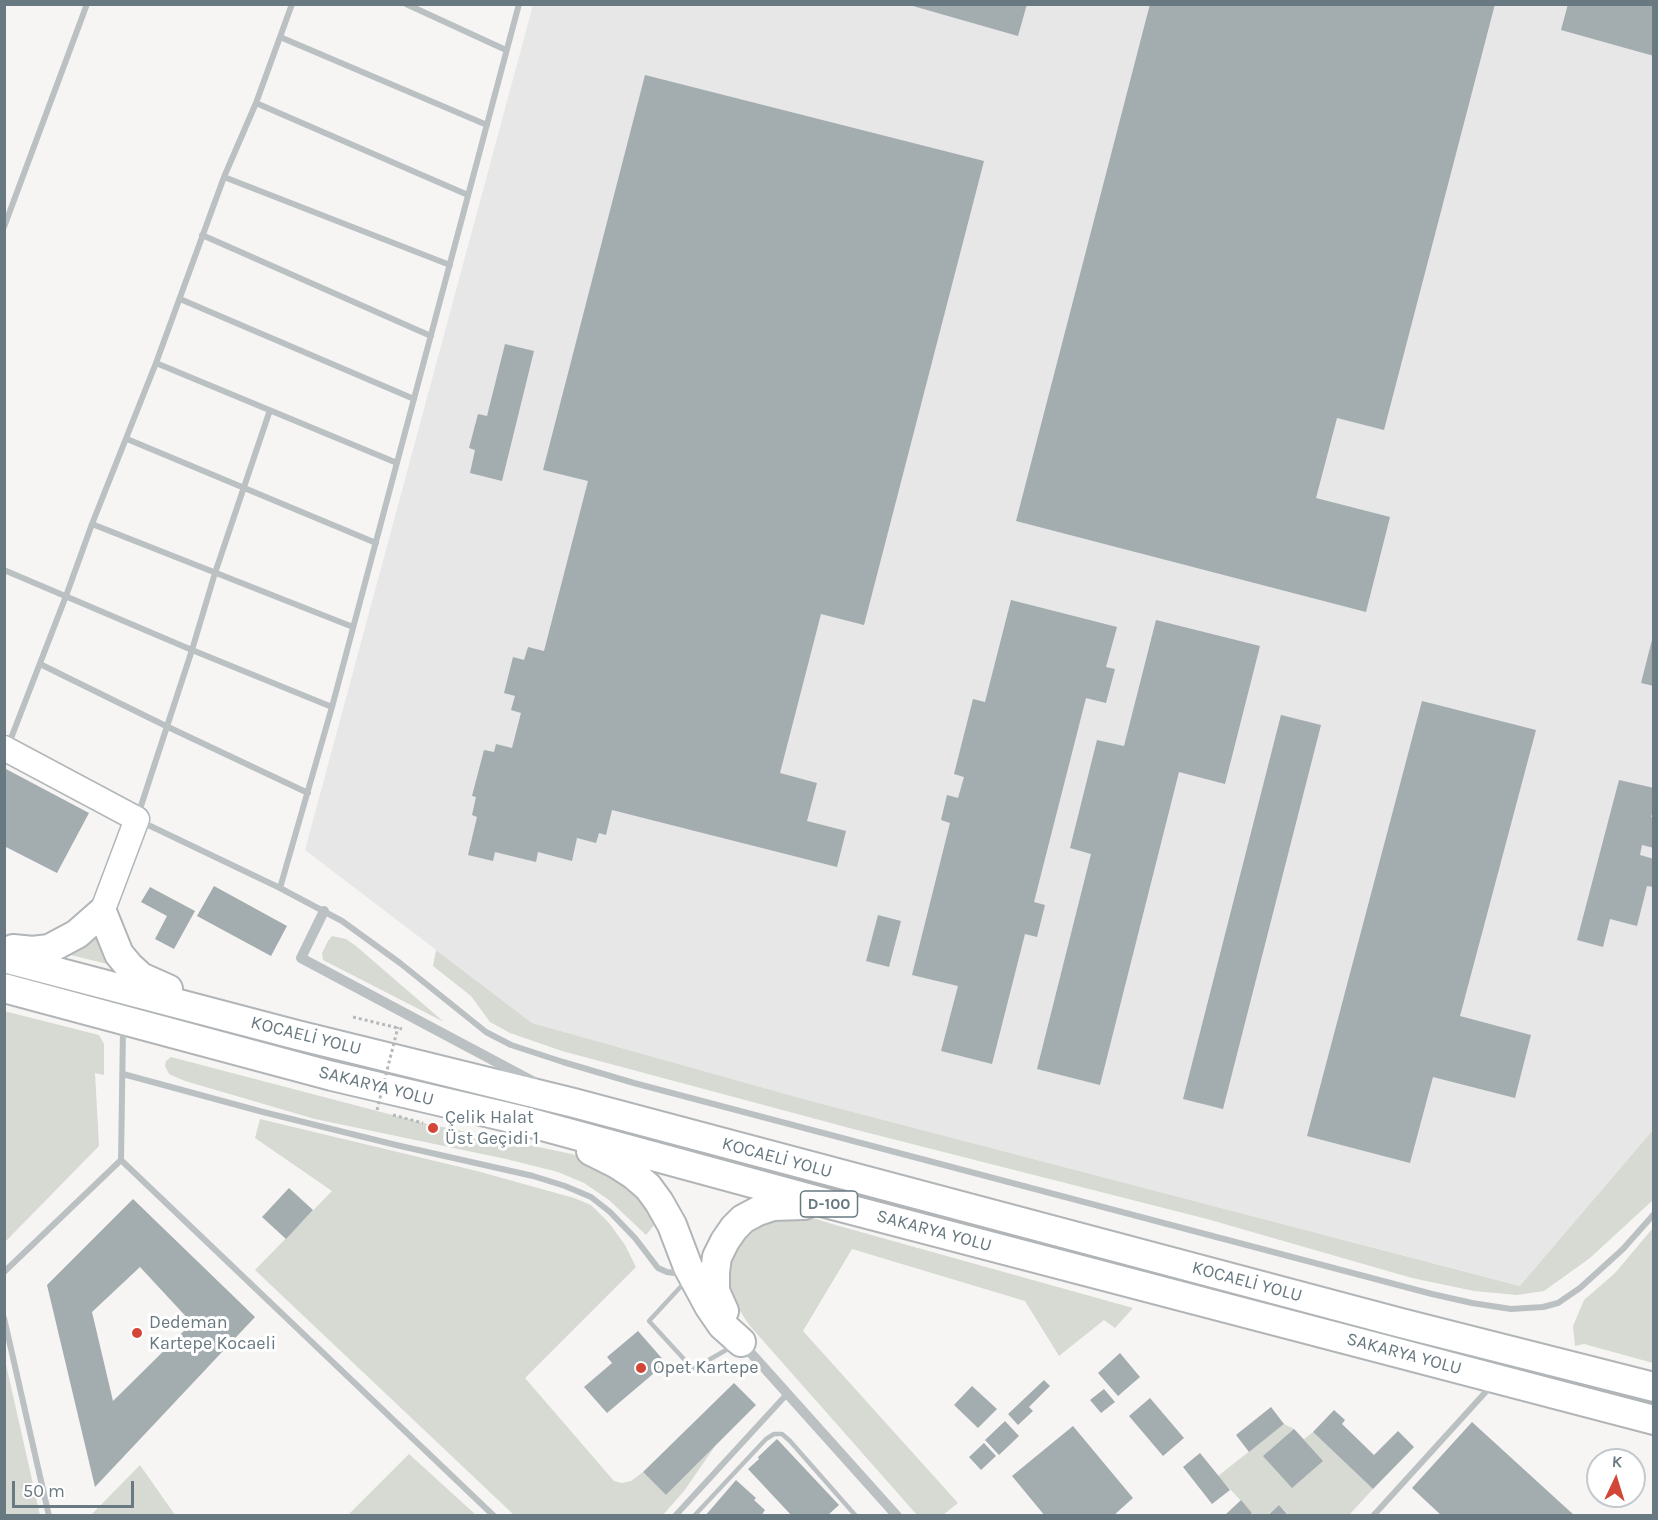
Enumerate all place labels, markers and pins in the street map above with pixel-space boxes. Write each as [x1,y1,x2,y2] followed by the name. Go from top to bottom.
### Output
[445,1107,539,1150] place label: Çelik Halat Üst Geçidi 1
[426,1121,440,1135] marker: Çelik Halat Üst Geçidi 1
[149,1312,276,1354] place label: Dedeman Kartepe Kocaeli
[130,1326,144,1340] marker: Dedeman Kartepe Kocaeli
[653,1357,759,1379] place label: Opet Kartepe
[634,1361,648,1375] marker: Opet Kartepe

